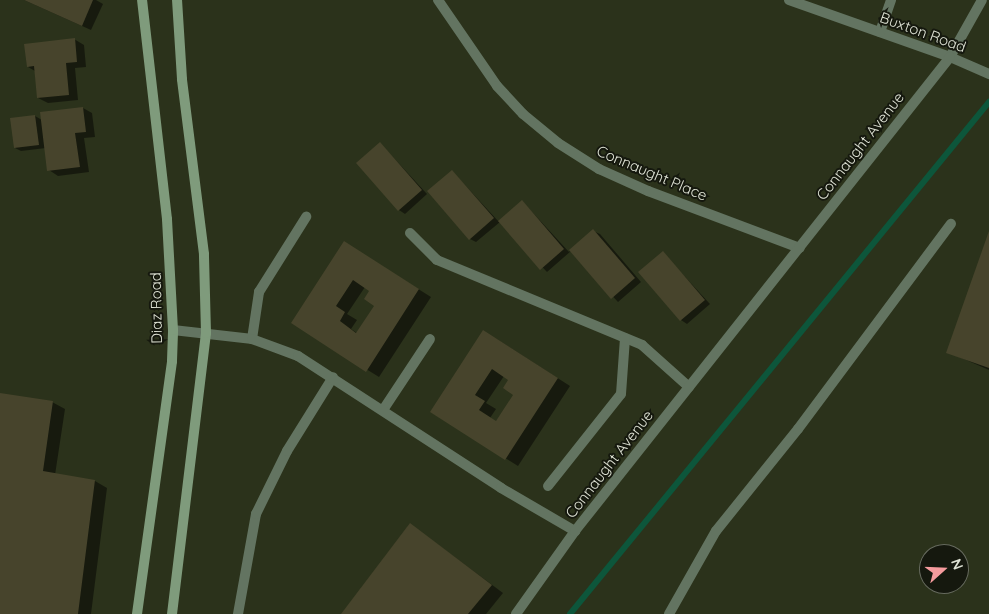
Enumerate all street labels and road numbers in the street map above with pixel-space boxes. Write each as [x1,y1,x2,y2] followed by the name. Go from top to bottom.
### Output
[877,8,969,56] street label: Buxton Road
[812,88,908,204] street label: Connaught Avenue
[594,142,710,204] street label: Connaught Place
[146,272,166,344] street label: Diaz Road
[561,406,657,522] street label: Connaught Avenue

